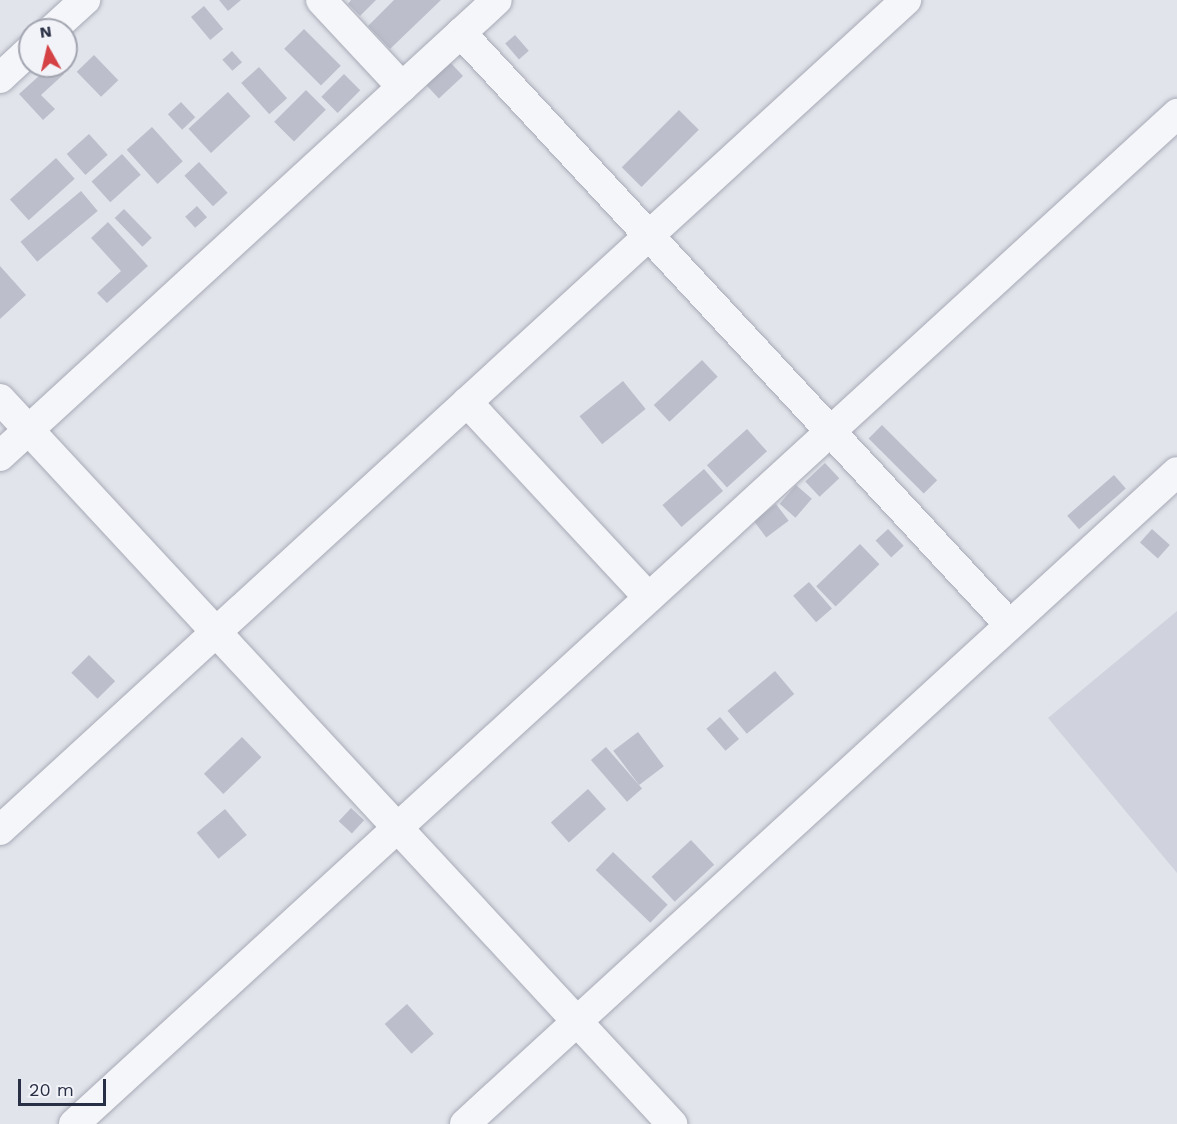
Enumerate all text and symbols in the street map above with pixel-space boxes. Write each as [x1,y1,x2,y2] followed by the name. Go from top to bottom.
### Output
[18,18,78,78] north arrow
[39,21,53,42] text: N
[21,1067,110,1105] scale bar
[29,1079,74,1100] text: 20 m

